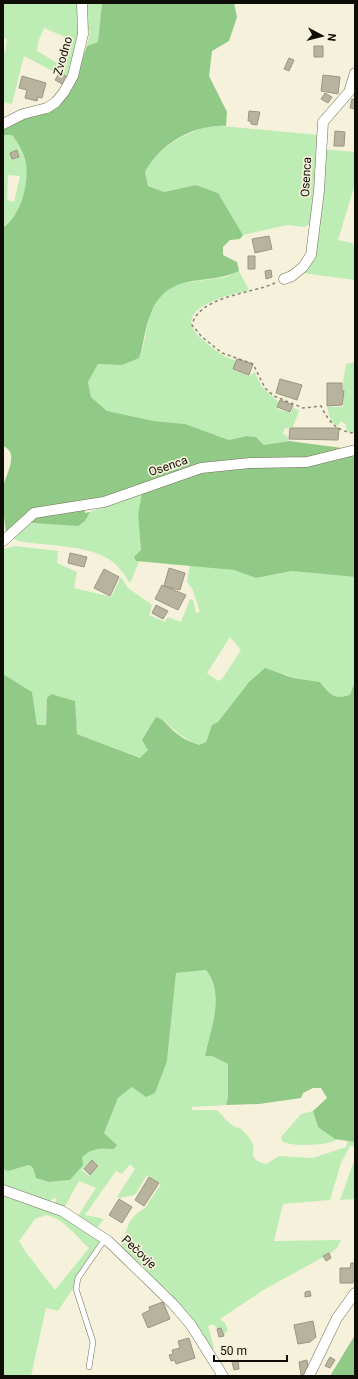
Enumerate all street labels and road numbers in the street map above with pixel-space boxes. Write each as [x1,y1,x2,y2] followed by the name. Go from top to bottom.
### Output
[51,35,75,77] street label: Zvodno
[298,157,314,197] street label: Osenca
[147,453,189,479] street label: Osenca
[119,1233,159,1271] street label: Pečovje

